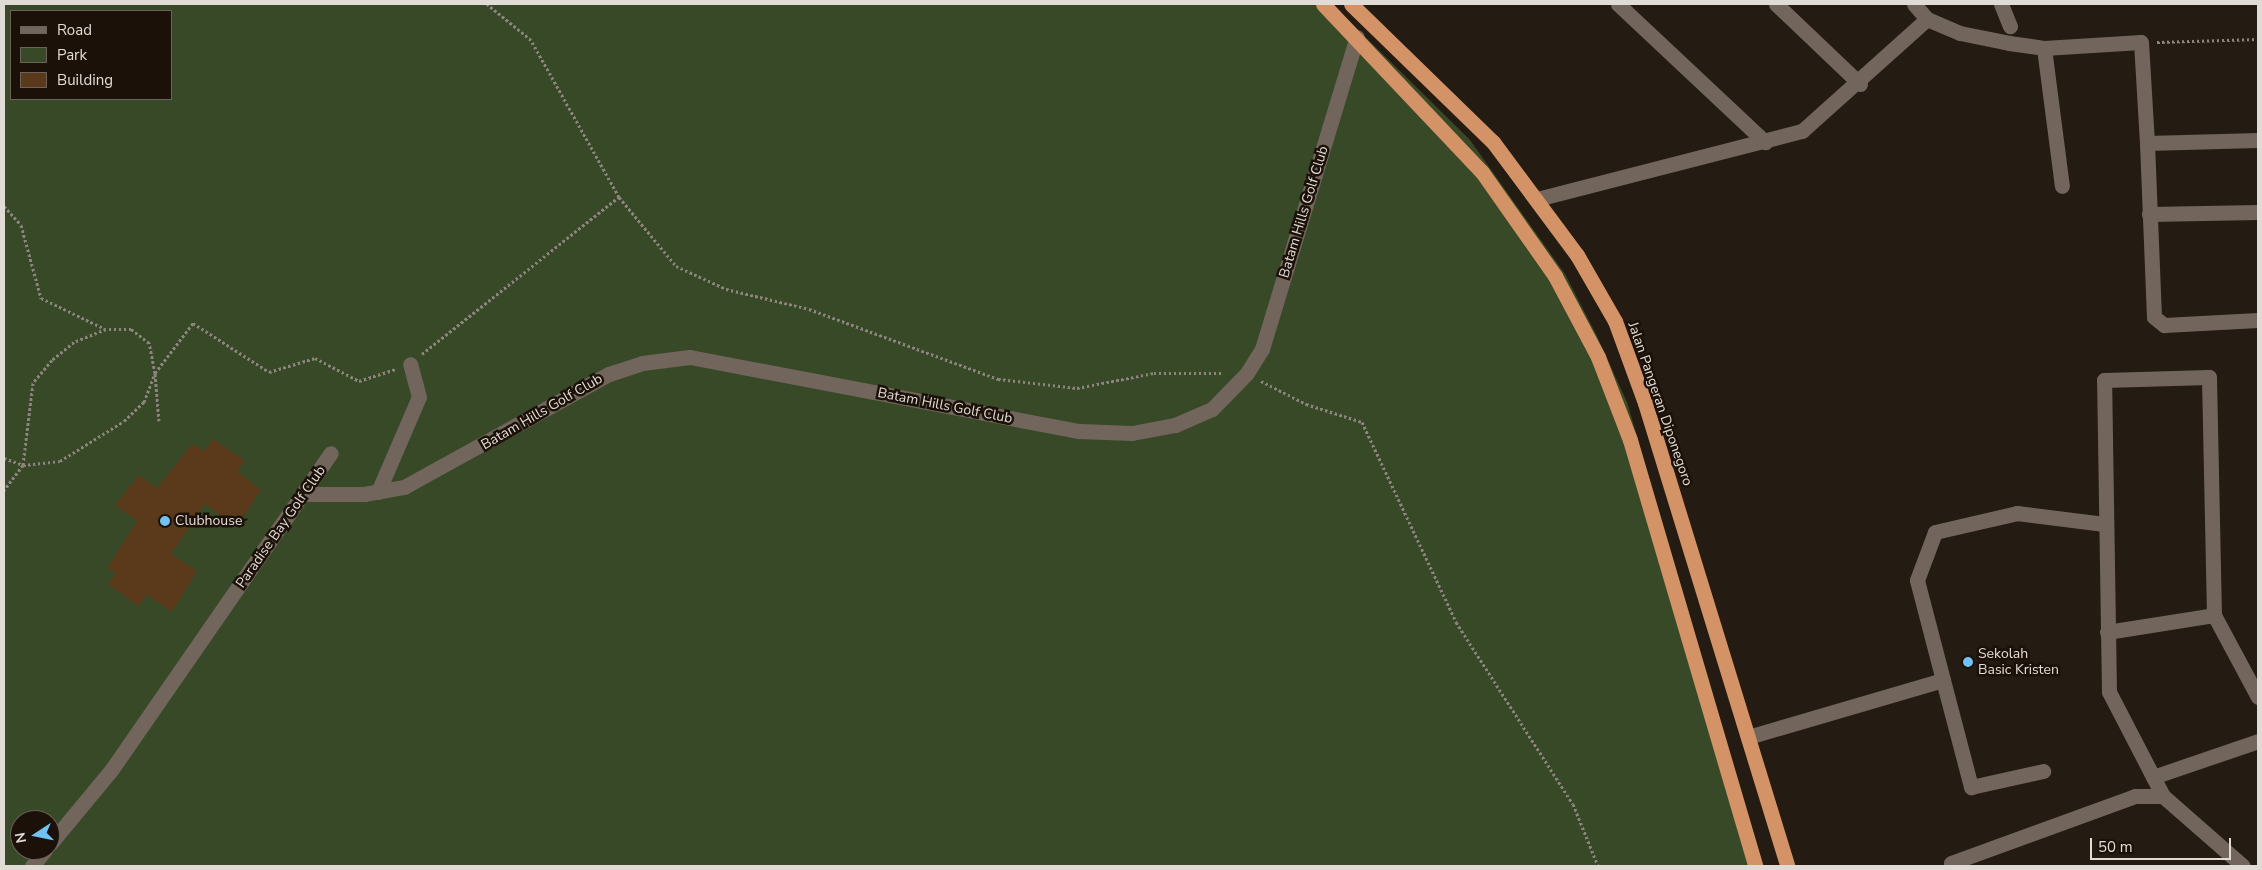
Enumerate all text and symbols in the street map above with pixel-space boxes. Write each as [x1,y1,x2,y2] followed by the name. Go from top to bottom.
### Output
[10,10,172,100] legend
[57,20,92,40] text: Road
[57,45,87,65] text: Park
[57,70,113,90] text: Building
[1276,144,1332,280] street label: Batam Hills Golf Club
[1624,320,1696,488] street label: Jalan Pangeran Diponegoro
[478,370,606,454] street label: Batam Hills Golf Club
[876,385,1014,427] street label: Batam Hills Golf Club
[233,463,329,591] street label: Paradise Bay Golf Club
[175,513,242,529] place label: Clubhouse
[159,515,171,527] marker: Clubhouse
[1978,646,2059,679] place label: Sekolah Basic Kristen
[1962,656,1974,668] marker: Sekolah Basic Kristen
[10,810,60,860] north arrow
[2092,828,2233,860] scale bar
[10,831,31,845] text: N
[2098,837,2133,857] text: 50 m

